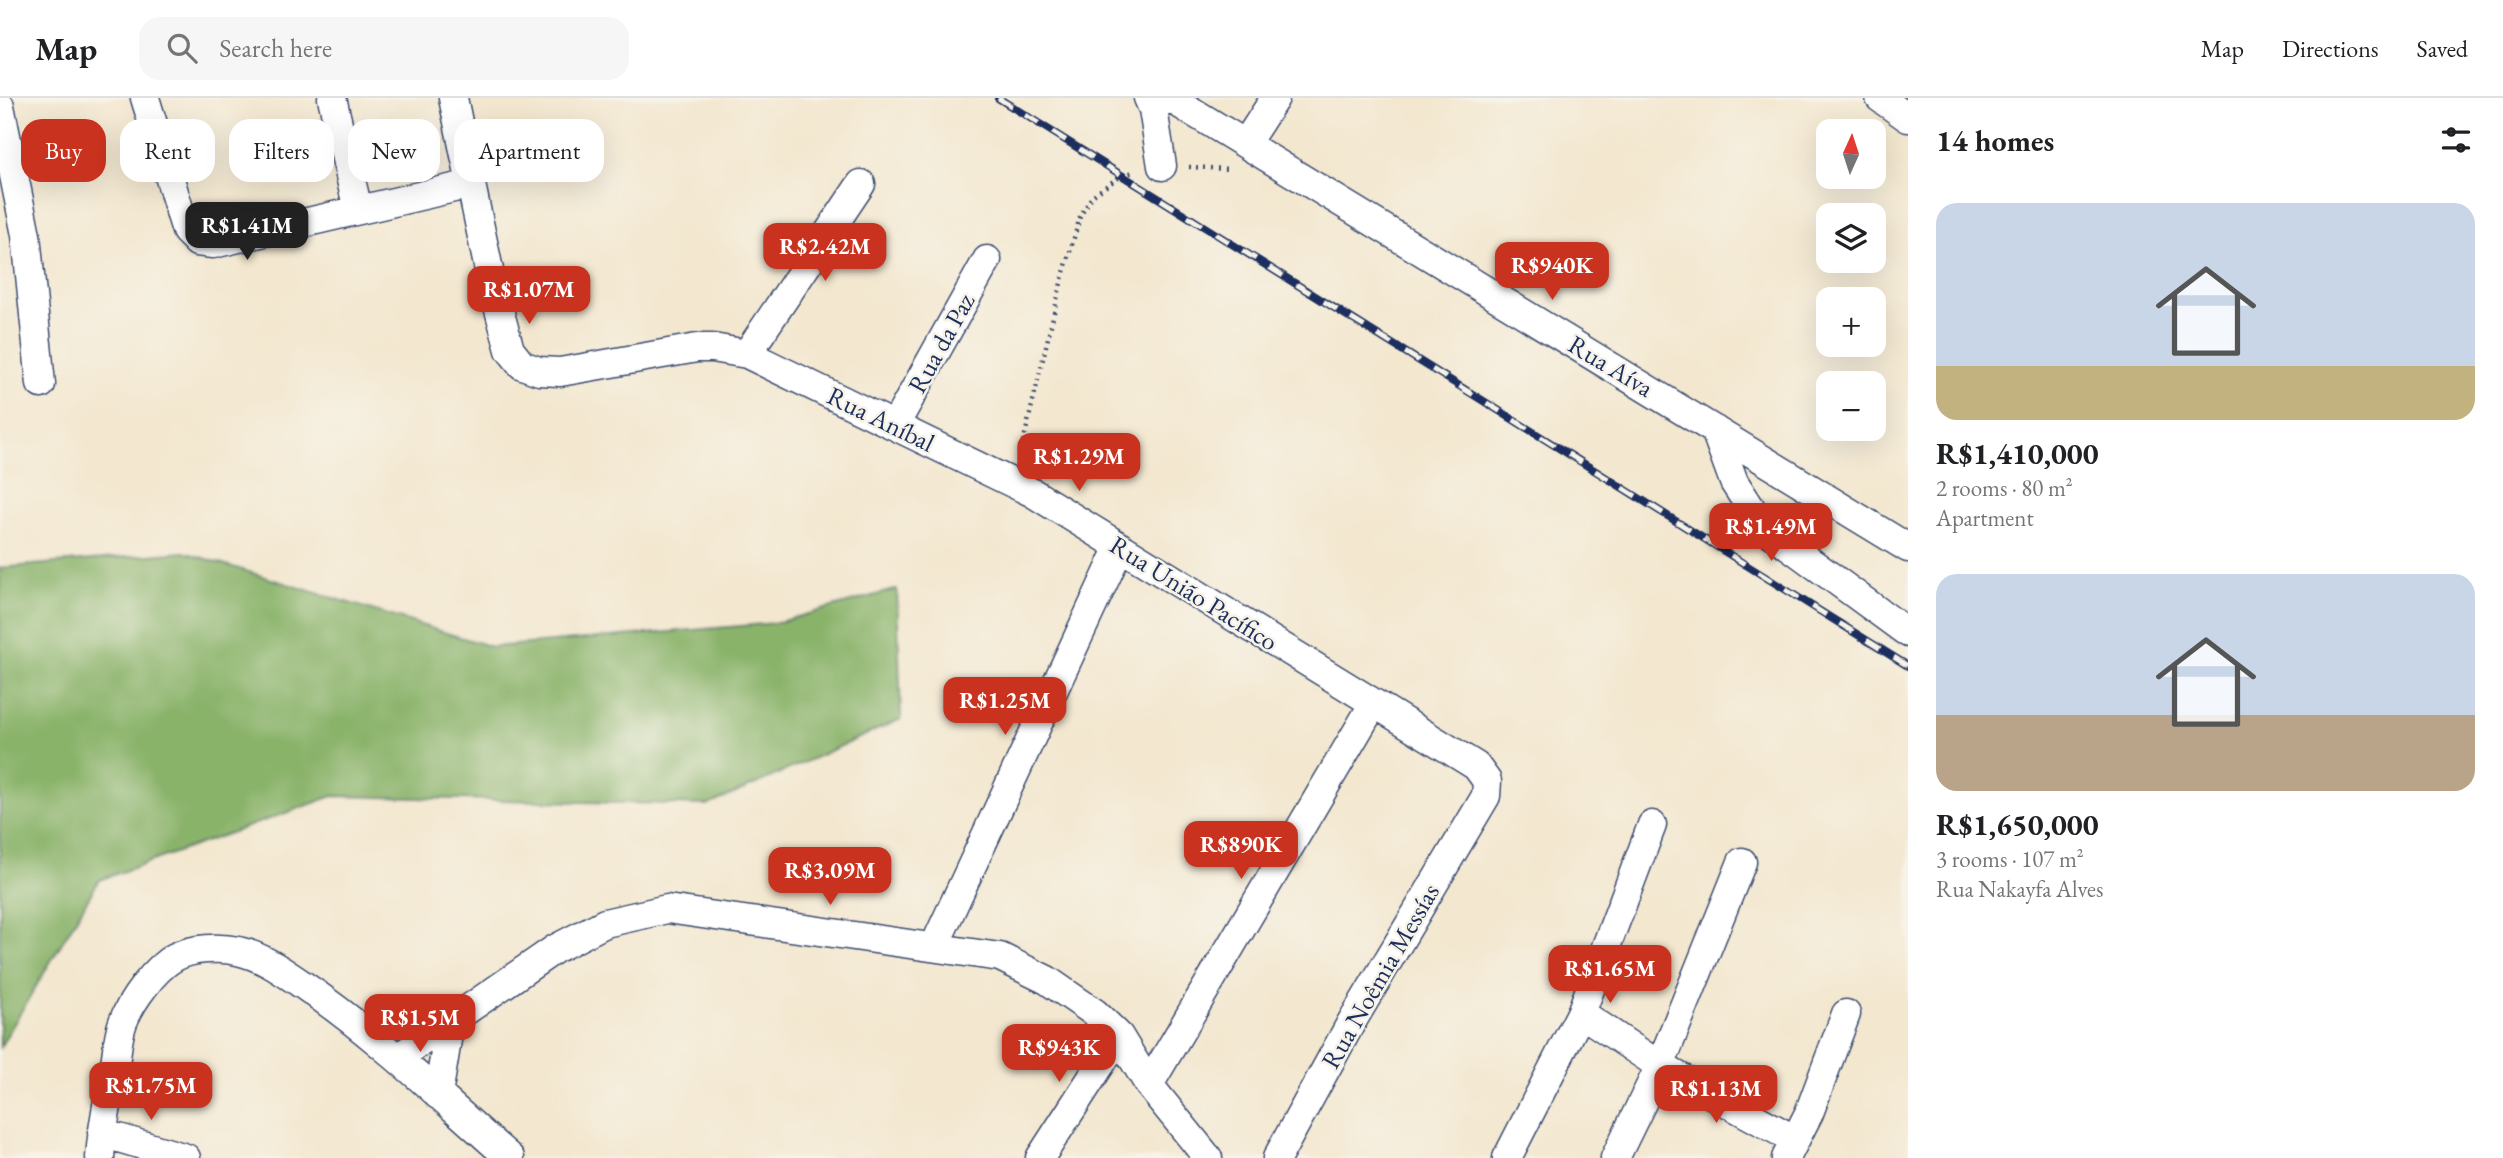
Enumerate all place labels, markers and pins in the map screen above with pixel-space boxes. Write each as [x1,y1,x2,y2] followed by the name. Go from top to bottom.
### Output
[182,202,312,262] pin: R$1.41M
[760,223,890,283] pin: R$2.42M
[1495,242,1609,302] pin: R$940K
[464,266,594,326] pin: R$1.07M
[1014,434,1144,493] pin: R$1.29M
[1706,504,1836,563] pin: R$1.49M
[940,678,1070,737] pin: R$1.25M
[1184,822,1298,881] pin: R$890K
[765,848,895,907] pin: R$3.09M
[1545,946,1675,1005] pin: R$1.65M
[363,995,477,1054] pin: R$1.5M
[1002,1024,1116,1084] pin: R$943K
[86,1062,216,1122] pin: R$1.75M
[1651,1066,1781,1125] pin: R$1.13M

